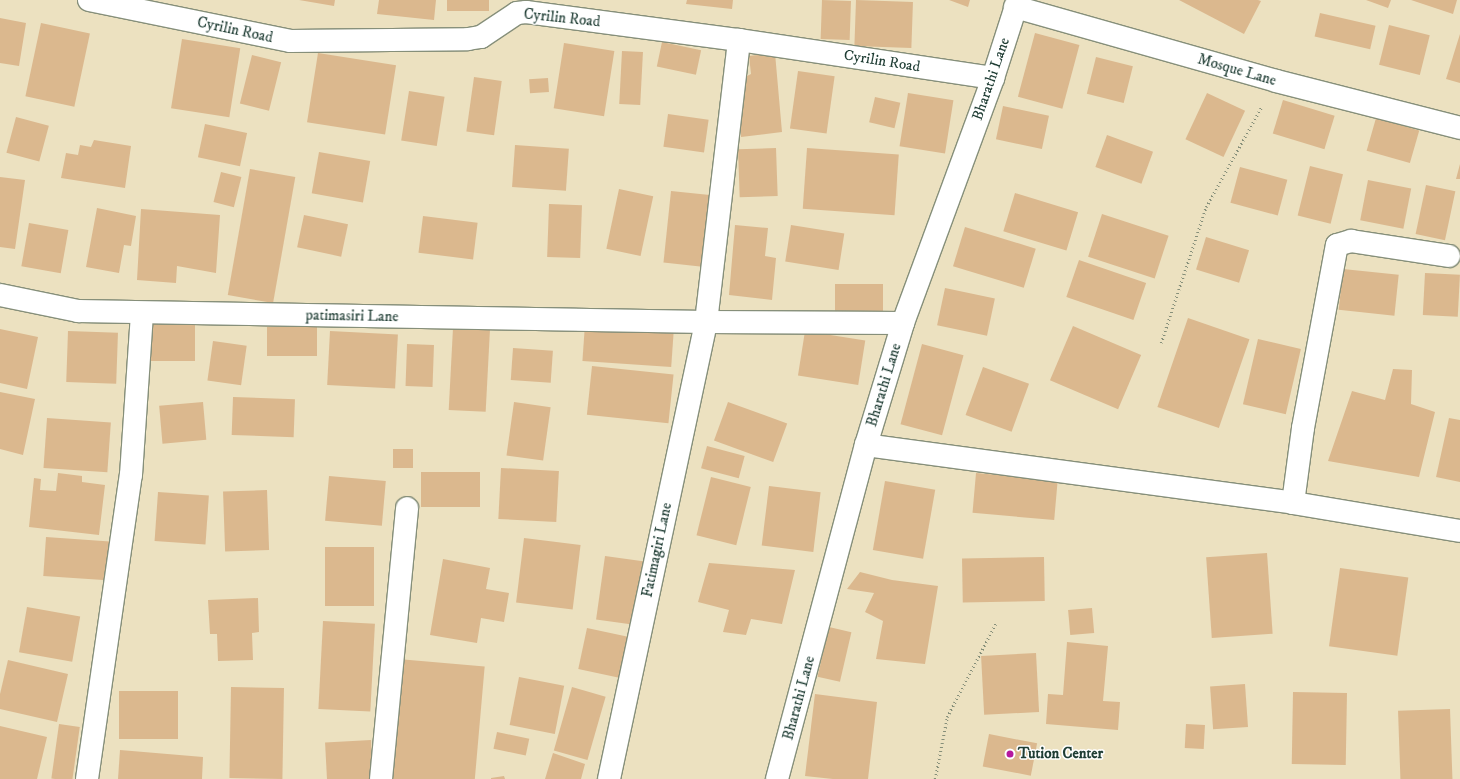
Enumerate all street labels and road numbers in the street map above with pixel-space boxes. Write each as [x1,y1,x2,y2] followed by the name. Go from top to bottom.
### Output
[523,5,601,31] street label: Cyrilin Road
[196,13,274,47] street label: Cyrilin Road
[968,35,1014,123] street label: Bharathi Lane
[843,46,921,76] street label: Cyrilin Road
[1196,50,1278,90] street label: Mosque Lane
[305,306,399,326] street label: patimasiri Lane
[863,341,905,429] street label: Bharathi Lane
[638,501,676,599] street label: Fatimagiri Lane
[779,654,819,742] street label: Bharathi Lane

